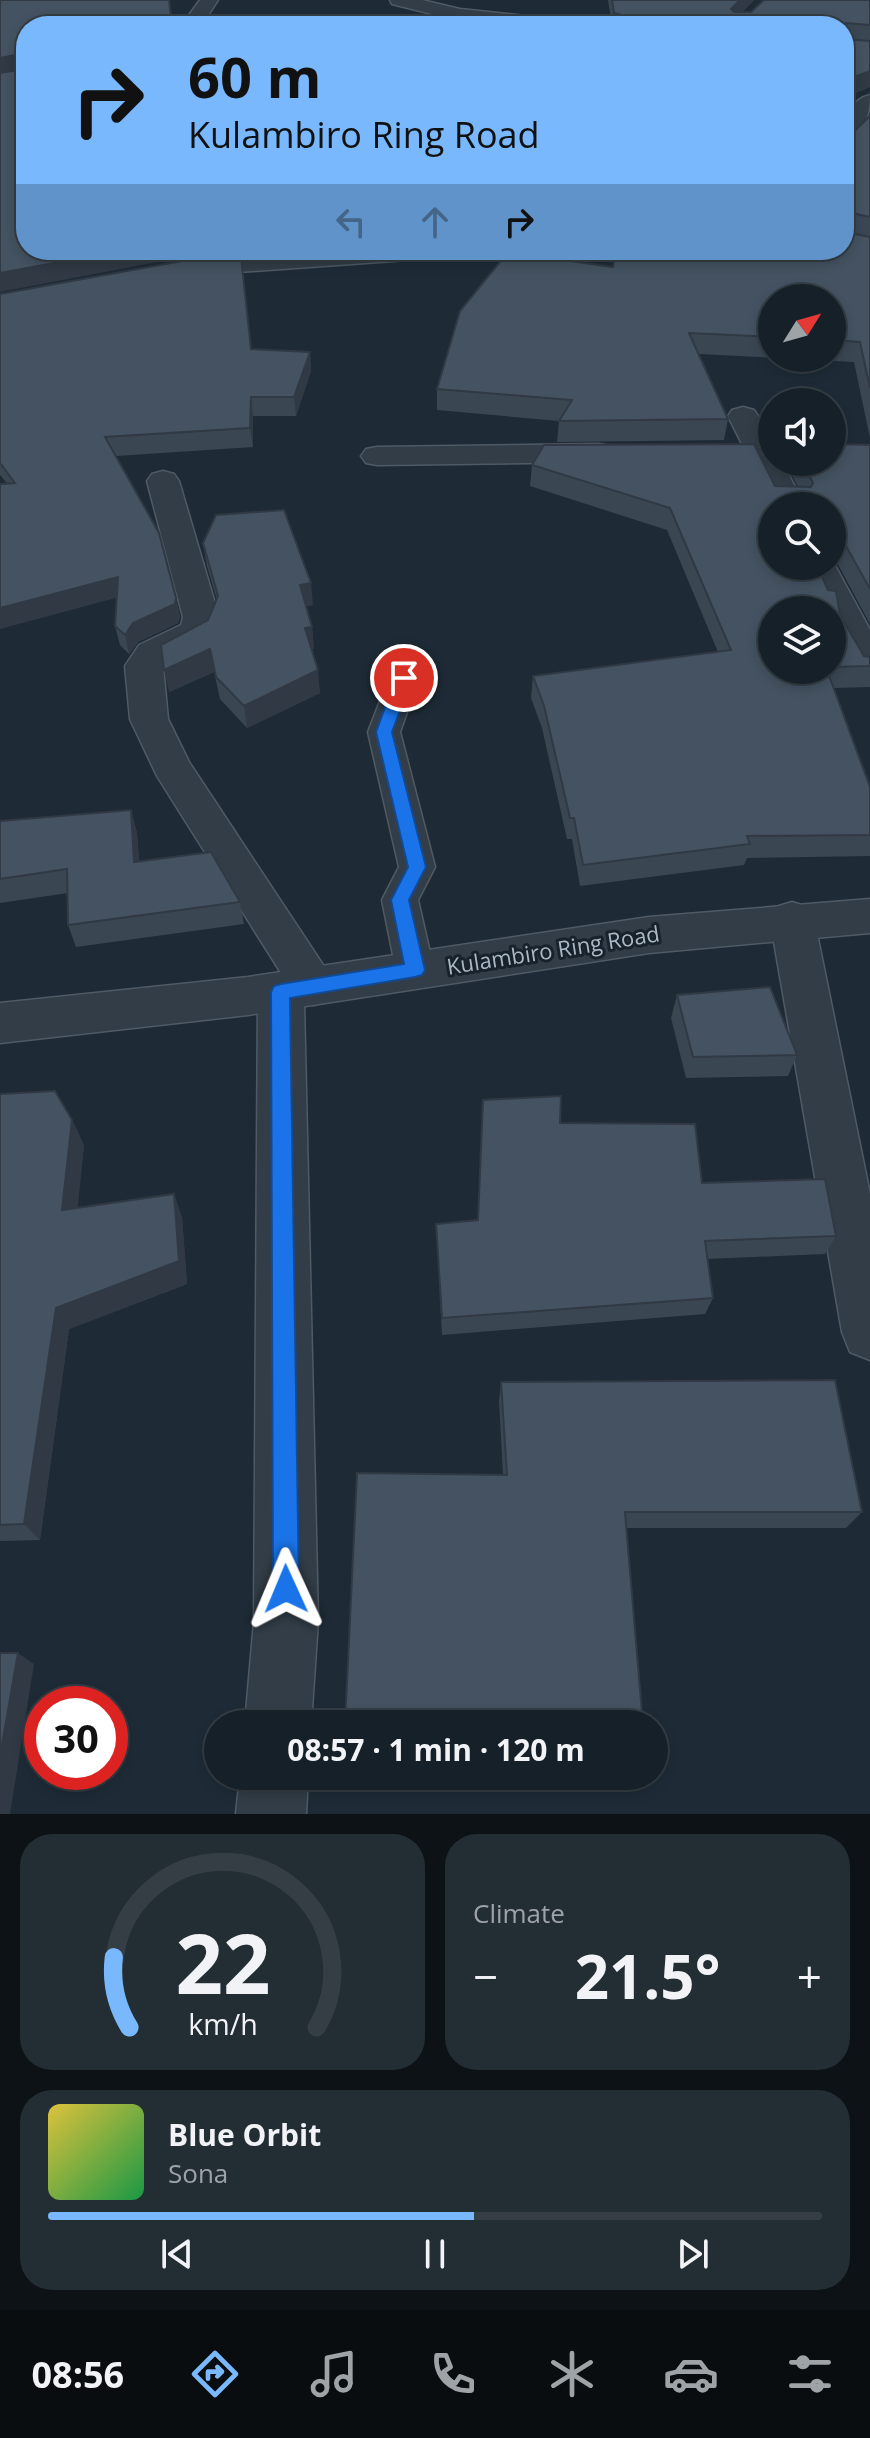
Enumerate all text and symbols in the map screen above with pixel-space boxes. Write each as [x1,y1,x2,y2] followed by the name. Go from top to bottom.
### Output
[188,38,322,114] text: 60 m
[56,48,160,152] icon: right
[188,110,540,159] text: Kulambiro Ring Road
[329,200,373,244] icon: left
[413,200,457,244] icon: ahead
[497,200,541,244] icon: right
[758,284,846,372] north arrow
[758,284,846,684] map controls
[758,388,846,476] button: sound
[758,492,846,580] button: search
[758,596,846,684] button: layers
[370,644,438,712] pin
[382,656,426,700] icon: arrive
[445,917,661,981] street label: Kulambiro Ring Road
[244,1547,328,1631] position arrow
[24,1686,128,1790] speed limit sign: 30
[287,1729,585,1770] text: 08:57 · 1 min · 120 m
[473,1895,565,1931] text: Climate
[175,1905,270,2018] text: 22
[575,1935,720,2017] text: 21.5°
[473,1946,498,2006] text: −
[797,1946,822,2006] text: +
[188,2004,257,2043] text: km/h
[168,2114,321,2155] text: Blue Orbit
[168,2155,228,2191] text: Sona
[155,2232,199,2276] icon: previous
[413,2232,457,2276] icon: pause
[671,2232,715,2276] icon: next
[187,2346,243,2402] icon: directions
[306,2346,362,2402] icon: music
[425,2346,481,2402] icon: phone
[544,2346,600,2402] icon: climate
[663,2346,719,2402] icon: car
[782,2346,838,2402] icon: filters
[32,2350,124,2399] text: 08:56

